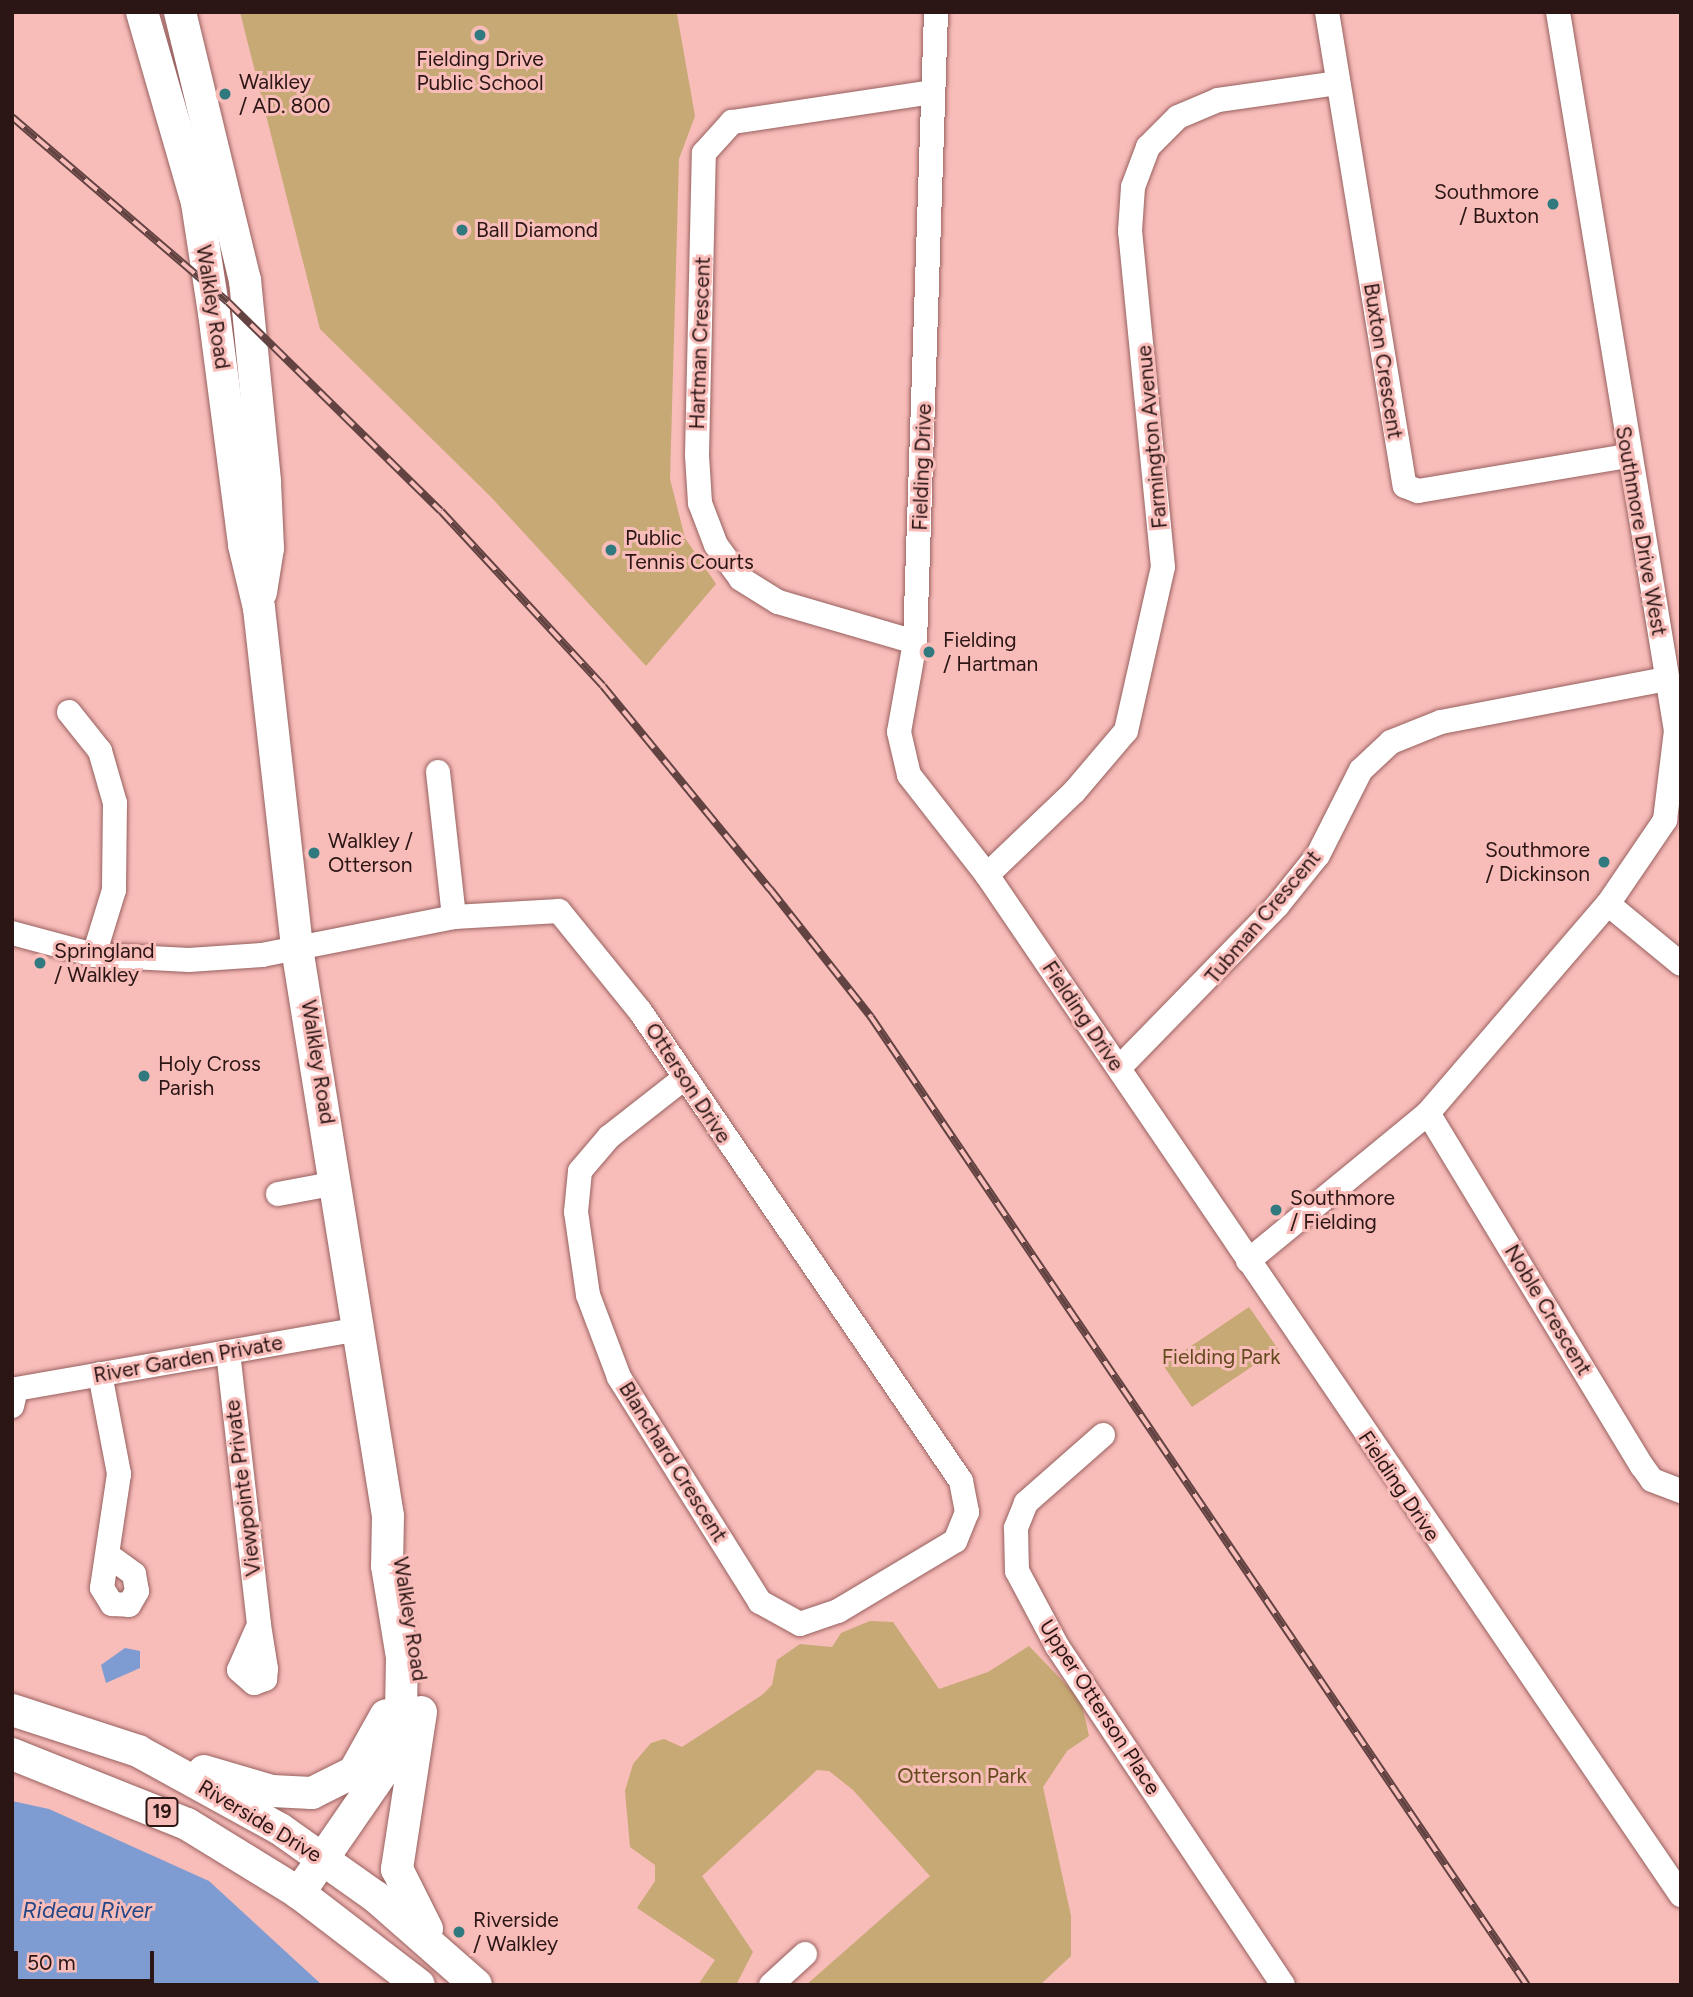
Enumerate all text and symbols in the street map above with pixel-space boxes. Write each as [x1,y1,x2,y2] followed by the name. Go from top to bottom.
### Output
[472,27,488,43] marker: Fielding Drive Public School
[416,46,544,96] place label: Fielding Drive Public School
[239,69,330,119] place label: Walkley / AD. 800
[217,86,233,102] marker: Walkley / AD. 800
[1434,179,1539,229] place label: Southmore / Buxton
[1545,196,1561,212] marker: Southmore / Buxton
[476,217,598,243] place label: Ball Diamond
[454,222,470,238] marker: Ball Diamond
[191,243,235,371] street label: Walkley Road
[684,256,716,430] street label: Hartman Crescent
[1358,281,1408,441] street label: Buxton Crescent
[1131,344,1173,530] street label: Farmington Avenue
[907,403,937,531] street label: Fielding Drive
[1610,424,1672,638] street label: Southmore Drive West
[625,525,754,575] place label: Public Tennis Courts
[603,542,619,558] marker: Public Tennis Courts
[943,627,1038,677] place label: Fielding / Hartman
[921,644,937,660] marker: Fielding / Hartman
[328,828,413,878] place label: Walkley / Otterson
[1485,837,1590,887] place label: Southmore / Dickinson
[306,845,322,861] marker: Walkley / Otterson
[1200,845,1326,989] street label: Tubman Crescent
[1596,854,1612,870] marker: Southmore / Dickinson
[54,938,155,988] place label: Springland / Walkley
[32,955,48,971] marker: Springland / Walkley
[1037,956,1129,1076] street label: Fielding Drive
[296,998,340,1126] street label: Walkley Road
[640,1018,736,1148] street label: Otterson Drive
[158,1051,261,1101] place label: Holy Cross Parish
[136,1068,152,1084] marker: Holy Cross Parish
[1290,1185,1395,1235] place label: Southmore / Fielding
[1268,1202,1284,1218] marker: Southmore / Fielding
[1499,1240,1597,1380] street label: Noble Crescent
[91,1330,285,1388] street label: River Garden Private
[1162,1344,1280,1370] park label: Fielding Park
[614,1377,732,1547] street label: Blanchard Crescent
[220,1398,266,1578] street label: Viewpointe Private
[1353,1426,1445,1546] street label: Fielding Drive
[388,1555,432,1683] street label: Walkley Road
[1034,1615,1166,1799] street label: Upper Otterson Place
[897,1763,1027,1789] park label: Otterson Park
[194,1774,326,1868] street label: Riverside Drive
[144,1796,180,1828] road number: 19
[22,1896,152,1924] water label: Rideau River
[473,1907,559,1957] place label: Riverside / Walkley
[451,1924,467,1940] marker: Riverside / Walkley
[18,1938,158,1982] scale bar
[27,1950,76,1975] text: 50 m

